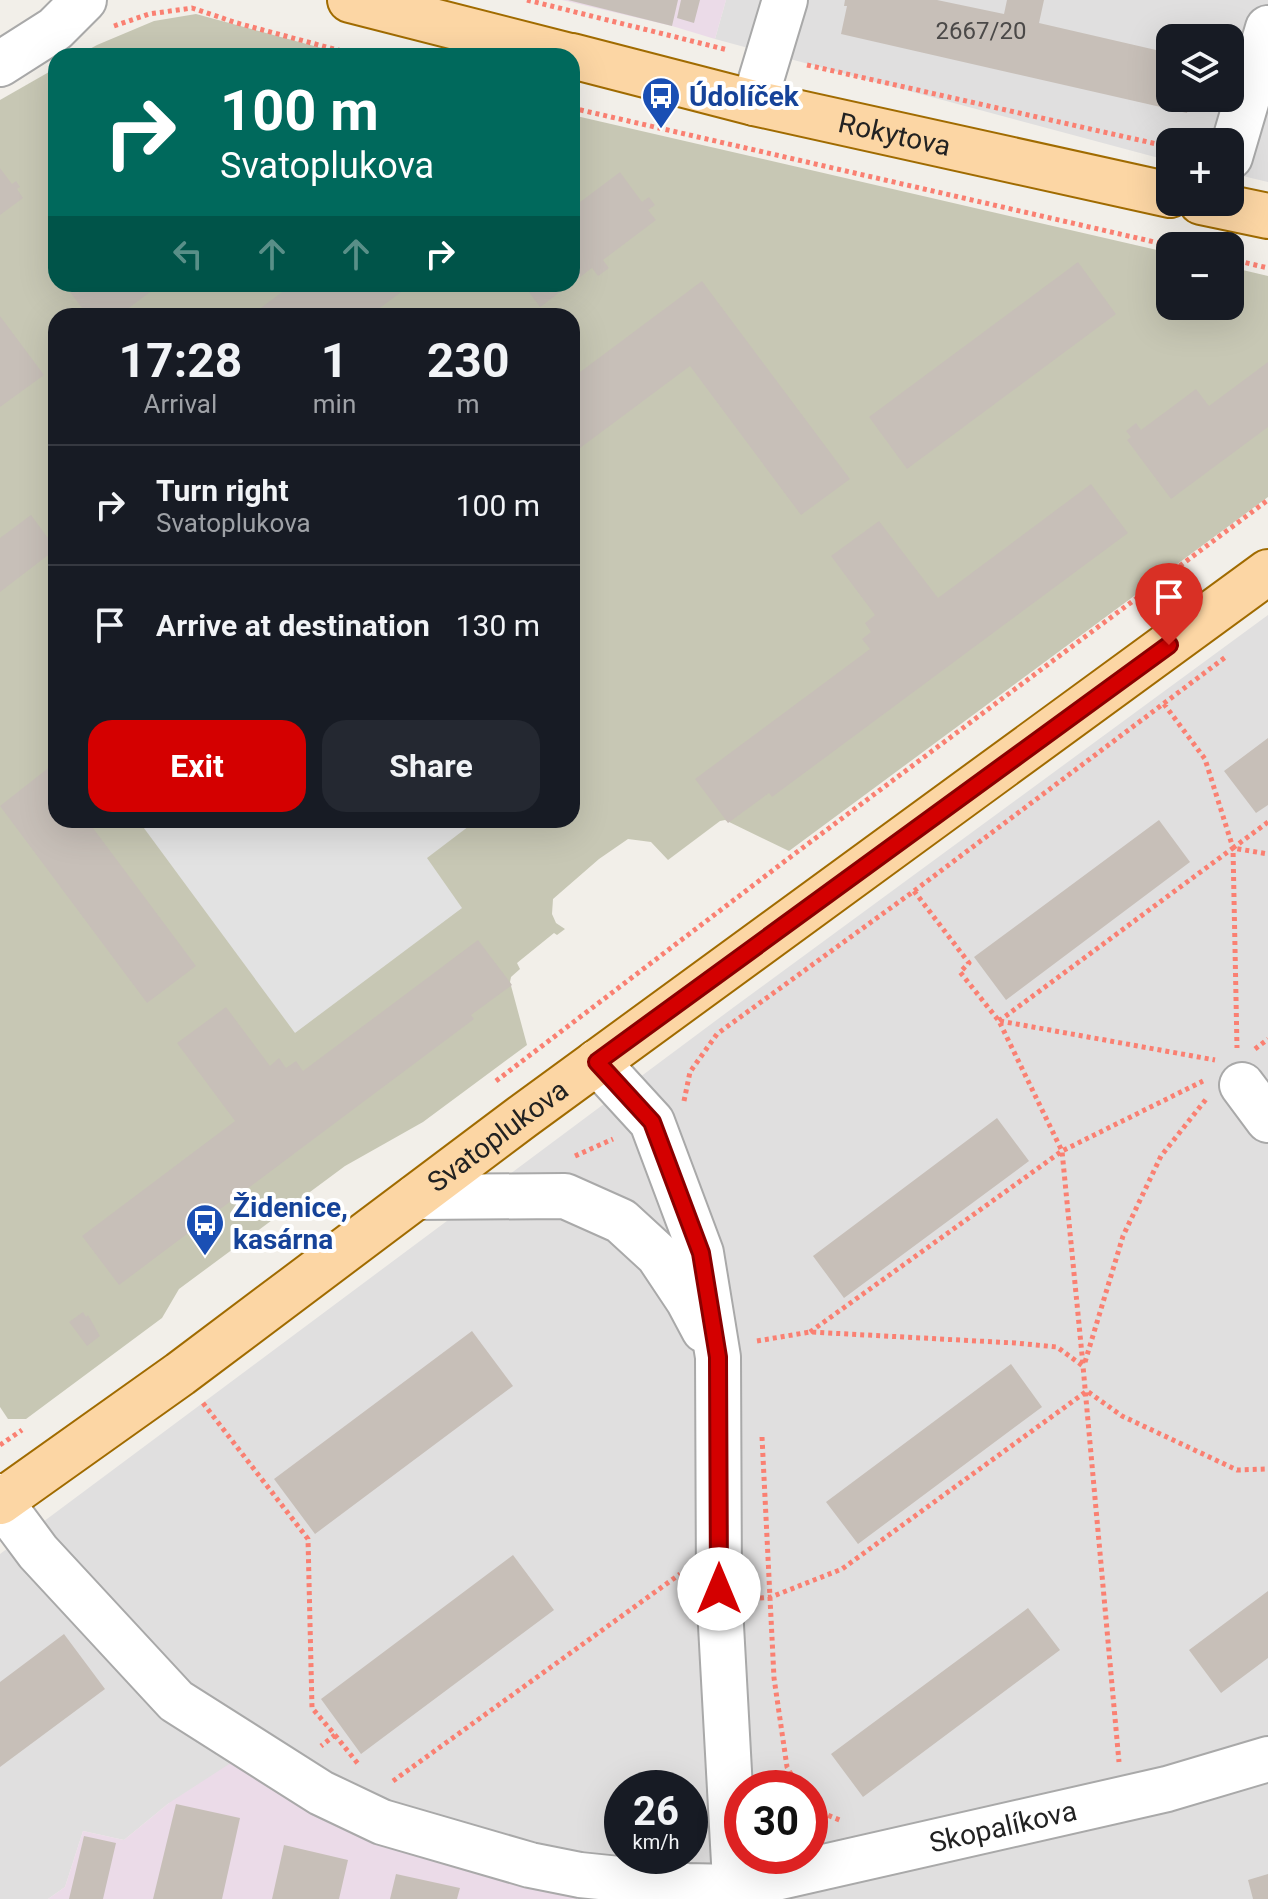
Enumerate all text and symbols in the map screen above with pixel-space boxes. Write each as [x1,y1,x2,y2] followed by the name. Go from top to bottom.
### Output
[936,17,1026,45] house number: 2667/20
[1156,24,1244,320] map controls
[1156,24,1244,112] button: layers
[640,75,682,130] bus stop icon: Údolíček
[220,78,379,144] text: 100 m
[88,80,192,184] icon: right
[689,80,800,113] place label: Údolíček
[835,106,954,163] street label: Rokytova
[1156,128,1244,216] button: +
[220,145,434,187] text: Svatoplukova
[166,232,210,276] icon: left
[250,232,294,276] icon: ahead
[334,232,378,276] icon: ahead
[418,232,462,276] icon: right
[1156,232,1244,320] button: −
[119,332,242,389] text: 17:28
[321,332,348,389] text: 1
[427,332,509,389] text: 230
[144,389,217,419] text: Arrival
[313,389,356,419] text: min
[457,389,480,419] text: m
[156,473,289,508] text: Turn right
[88,483,132,527] icon: right
[456,488,540,523] text: 100 m
[156,508,311,538] text: Svatoplukova
[1135,563,1203,645] pin
[1147,575,1191,619] icon: arrive
[88,603,132,647] icon: arrive
[156,608,430,643] text: Arrive at destination
[456,608,540,643] text: 130 m
[88,720,306,812] button: Exit
[322,720,540,812] button: Share
[421,1073,574,1199] street label: Svatoplukova
[233,1191,348,1256] place label: Židenice, kasárna
[184,1202,226,1257] bus stop icon: Židenice, kasárna
[677,1547,761,1631] position arrow
[724,1770,828,1874] speed limit sign: 30
[633,1788,679,1835] text: 26
[926,1794,1080,1859] street label: Skopalíkova
[633,1830,679,1854] text: km/h

